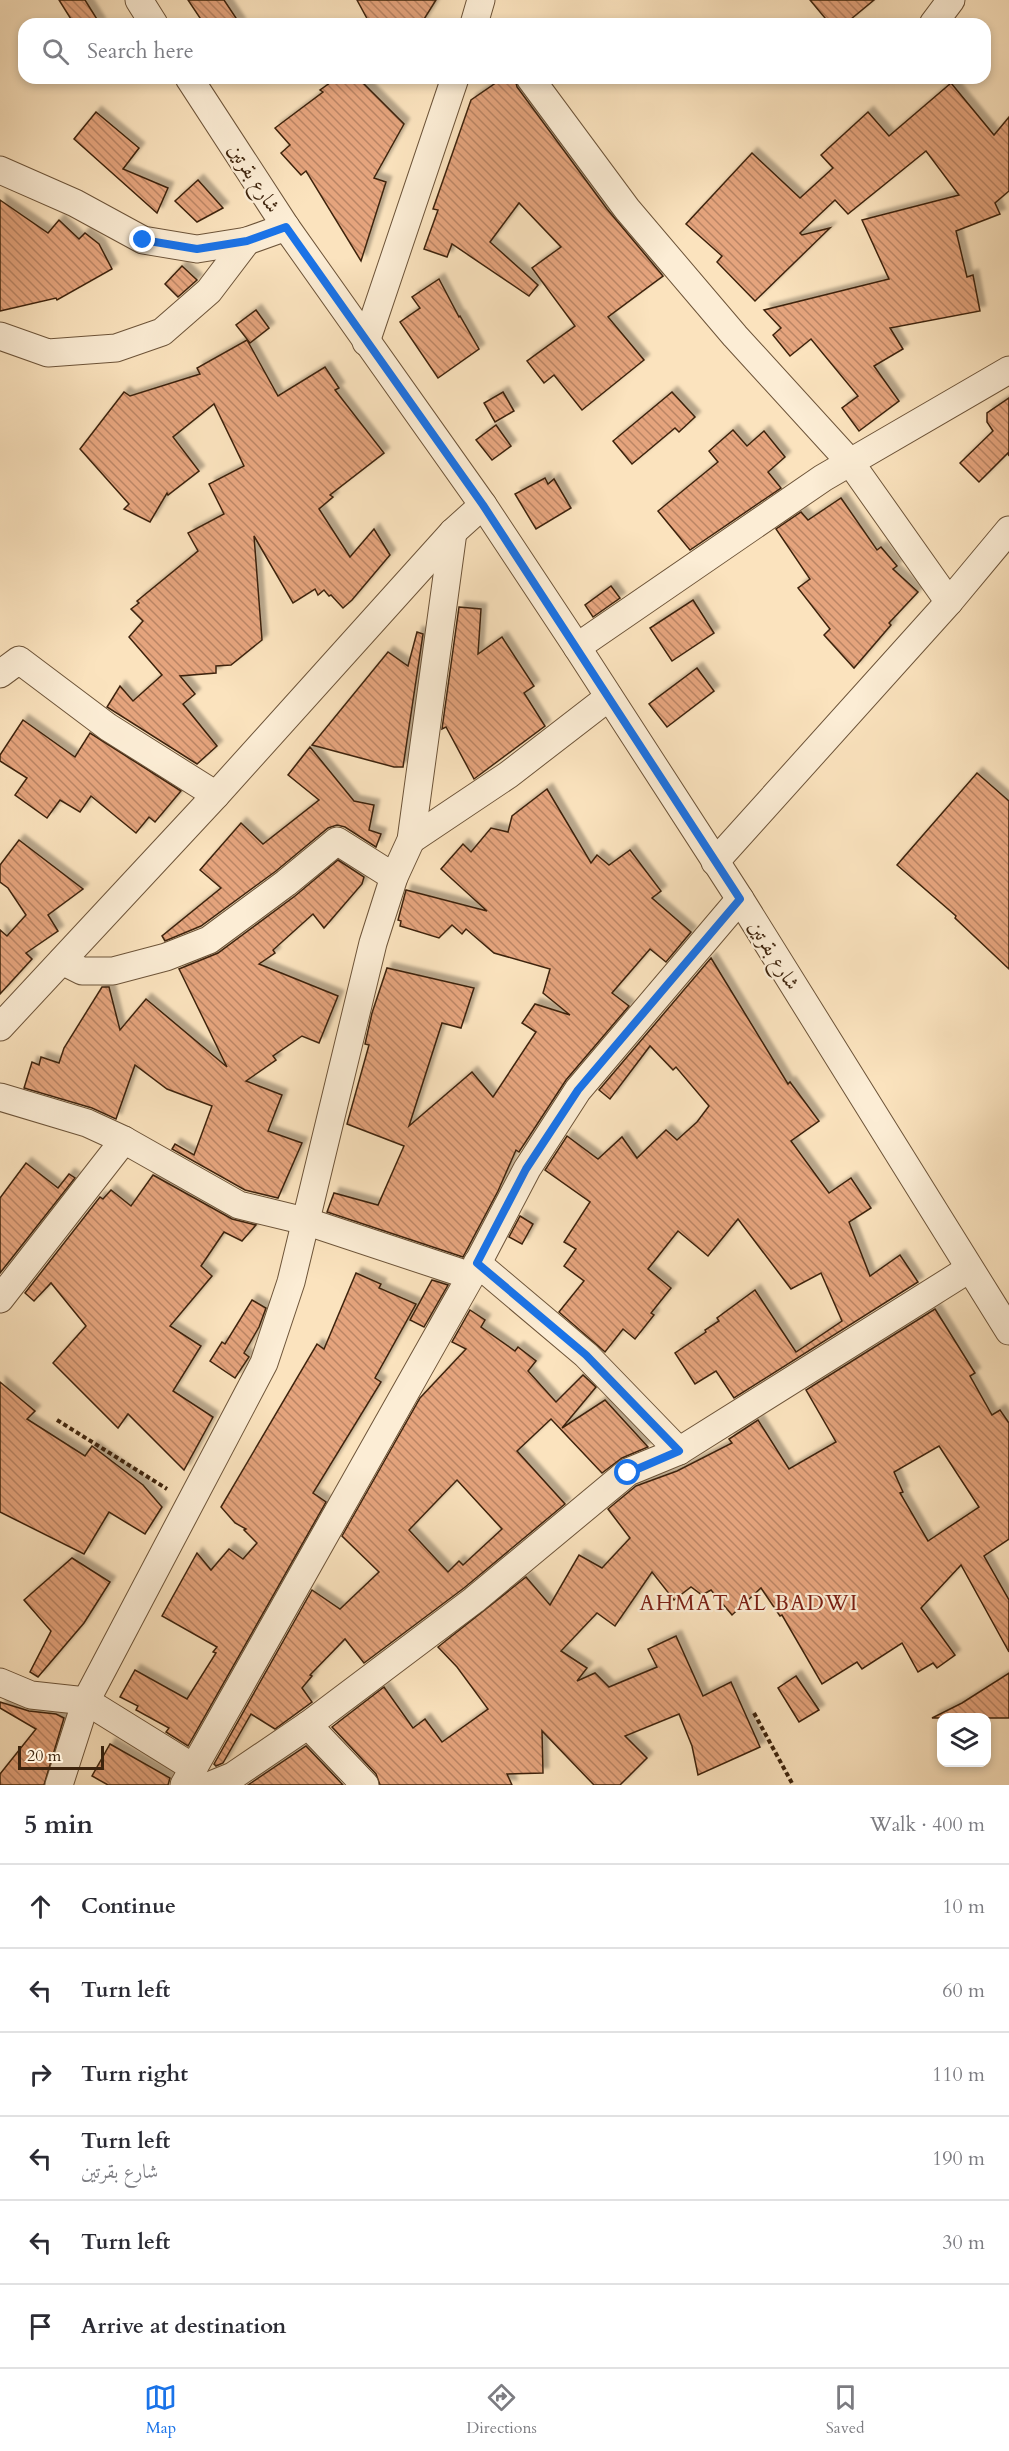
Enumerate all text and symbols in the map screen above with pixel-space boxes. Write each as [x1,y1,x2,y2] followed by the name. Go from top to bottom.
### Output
[18,18,991,84] search box
[39,35,72,68] icon: search
[87,36,194,66] text: Search here
[218,138,286,220] street label: شارع بقرتين
[129,226,155,252] route end
[739,915,806,997] street label: شارع بقرتين
[614,1459,640,1485] route start
[639,1589,859,1618] district label: AHMAT AL BADWI
[937,1713,991,1767] map controls
[937,1713,991,1767] button: layers
[18,1743,104,1770] scale bar
[27,1745,61,1767] text: 20 m
[24,1807,93,1842] text: 5 min
[870,1811,985,1838] text: Walk · 400 m
[24,1890,57,1923] icon: ahead
[81,1891,176,1921] text: Continue
[942,1893,985,1920] text: 10 m
[24,1974,57,2007] icon: left
[81,1975,170,2005] text: Turn left
[942,1977,985,2004] text: 60 m
[24,2058,57,2091] icon: right
[81,2059,188,2089] text: Turn right
[932,2061,985,2088] text: 110 m
[81,2126,170,2156] text: Turn left
[24,2142,57,2175] icon: left
[932,2145,985,2172] text: 190 m
[81,2158,158,2185] text: شارع بقرتين
[24,2226,57,2259] icon: left
[81,2227,170,2257] text: Turn left
[942,2229,985,2256] text: 30 m
[24,2310,57,2343] icon: arrive
[81,2311,286,2341] text: Arrive at destination
[144,2381,177,2439] tab: Map
[466,2381,537,2439] tab: Directions
[826,2381,865,2439] tab: Saved

